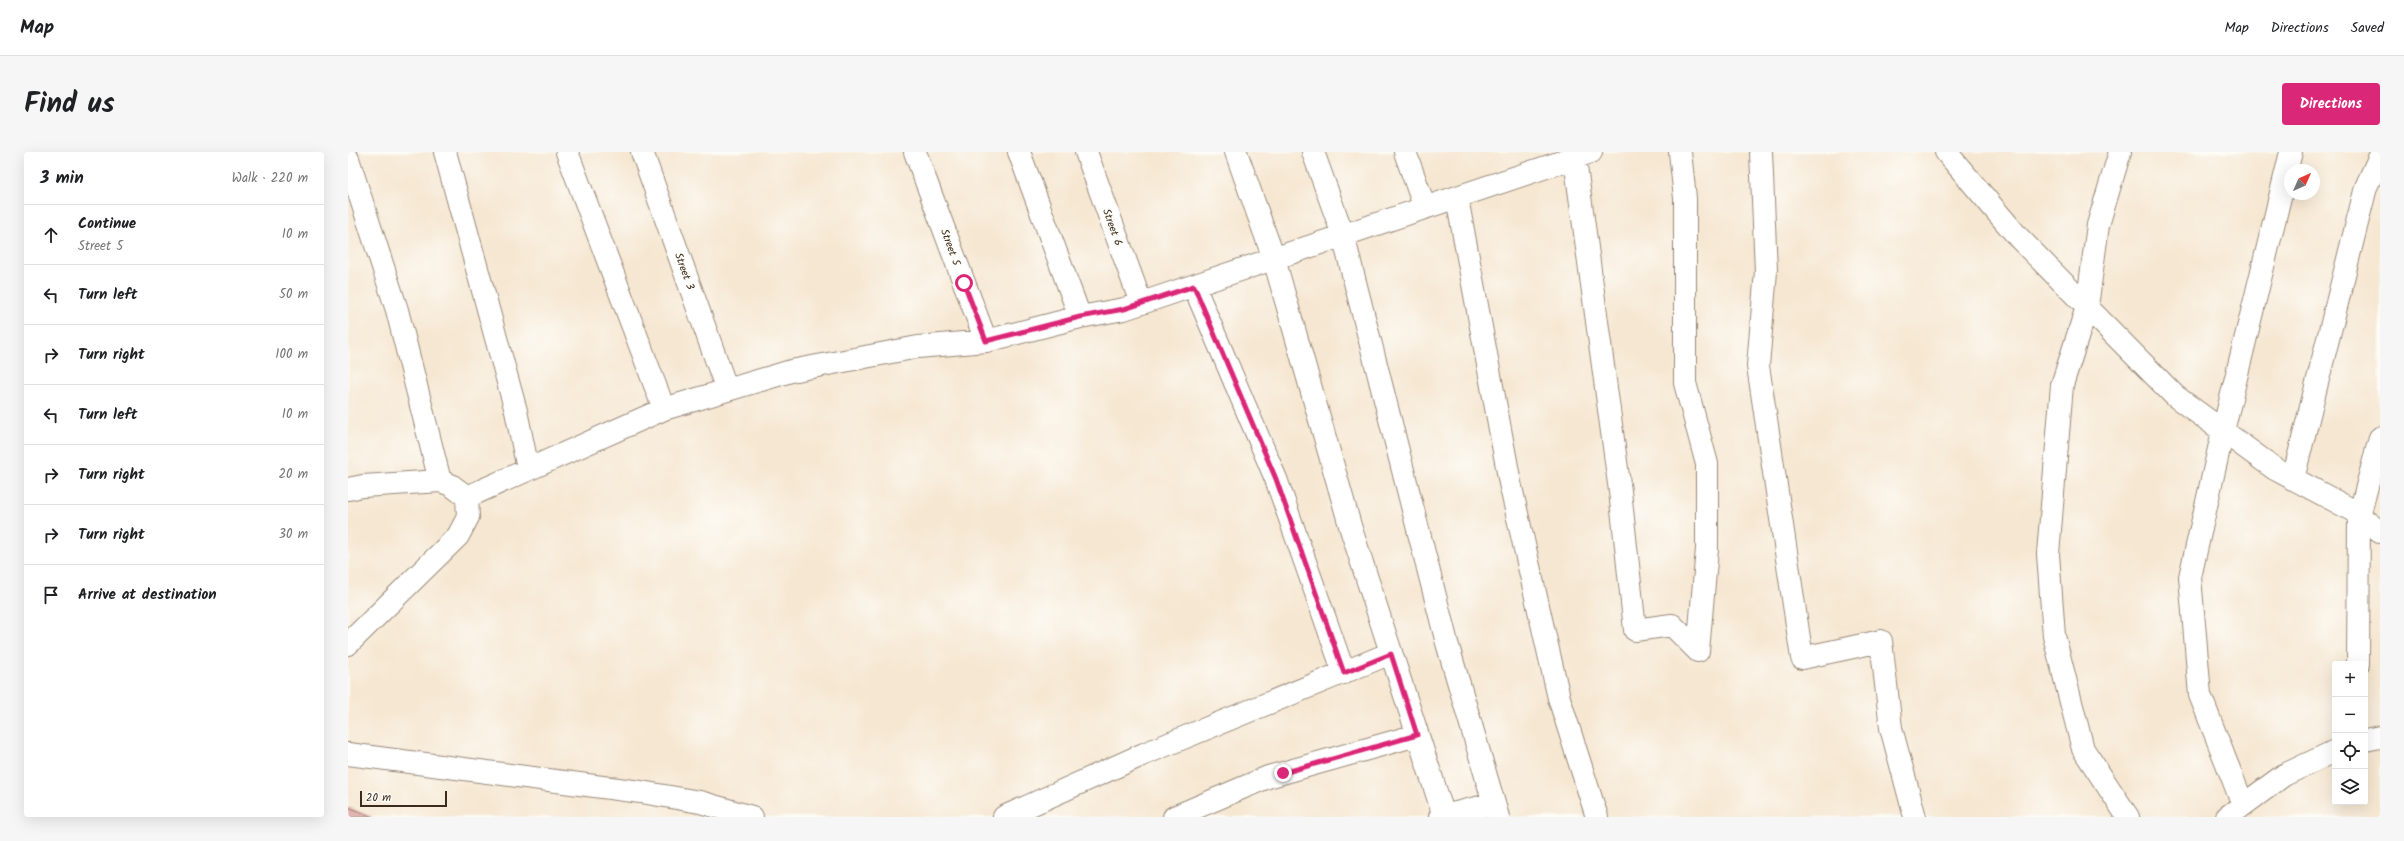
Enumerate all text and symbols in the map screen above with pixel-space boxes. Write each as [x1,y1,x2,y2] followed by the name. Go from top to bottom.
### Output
[20,13,54,43] text: Map
[2224,17,2249,39] text: Map
[2271,17,2329,39] text: Directions
[2351,17,2384,39] text: Saved
[24,82,115,127] text: Find us
[2282,83,2380,125] button: Directions
[2284,164,2320,200] north arrow
[40,165,84,192] text: 3 min
[232,168,308,189] text: Walk · 220 m
[1097,206,1127,248] street label: Street 6
[78,212,136,236] text: Continue
[40,224,62,246] icon: ahead
[282,224,308,245] text: 10 m
[935,226,965,269] street label: Street 5
[78,236,123,257] text: Street 5
[669,250,699,293] street label: Street 3
[955,274,973,292] route start
[78,283,138,307] text: Turn left
[40,284,62,306] icon: left
[279,284,308,305] text: 50 m
[78,343,145,367] text: Turn right
[40,344,62,366] icon: right
[275,344,308,365] text: 100 m
[78,403,138,427] text: Turn left
[40,404,62,426] icon: left
[282,404,308,425] text: 10 m
[78,463,145,487] text: Turn right
[40,464,62,486] icon: right
[278,464,308,485] text: 20 m
[78,523,145,547] text: Turn right
[40,524,62,546] icon: right
[279,524,308,545] text: 30 m
[78,583,217,607] text: Arrive at destination
[40,584,62,606] icon: arrive
[2332,661,2368,805] map controls
[2332,661,2368,697] button: +
[2332,697,2368,733] button: −
[2332,733,2368,769] button: locate
[1274,764,1292,782] route end
[2332,769,2368,805] button: layers
[360,789,447,808] scale bar
[366,789,391,807] text: 20 m

